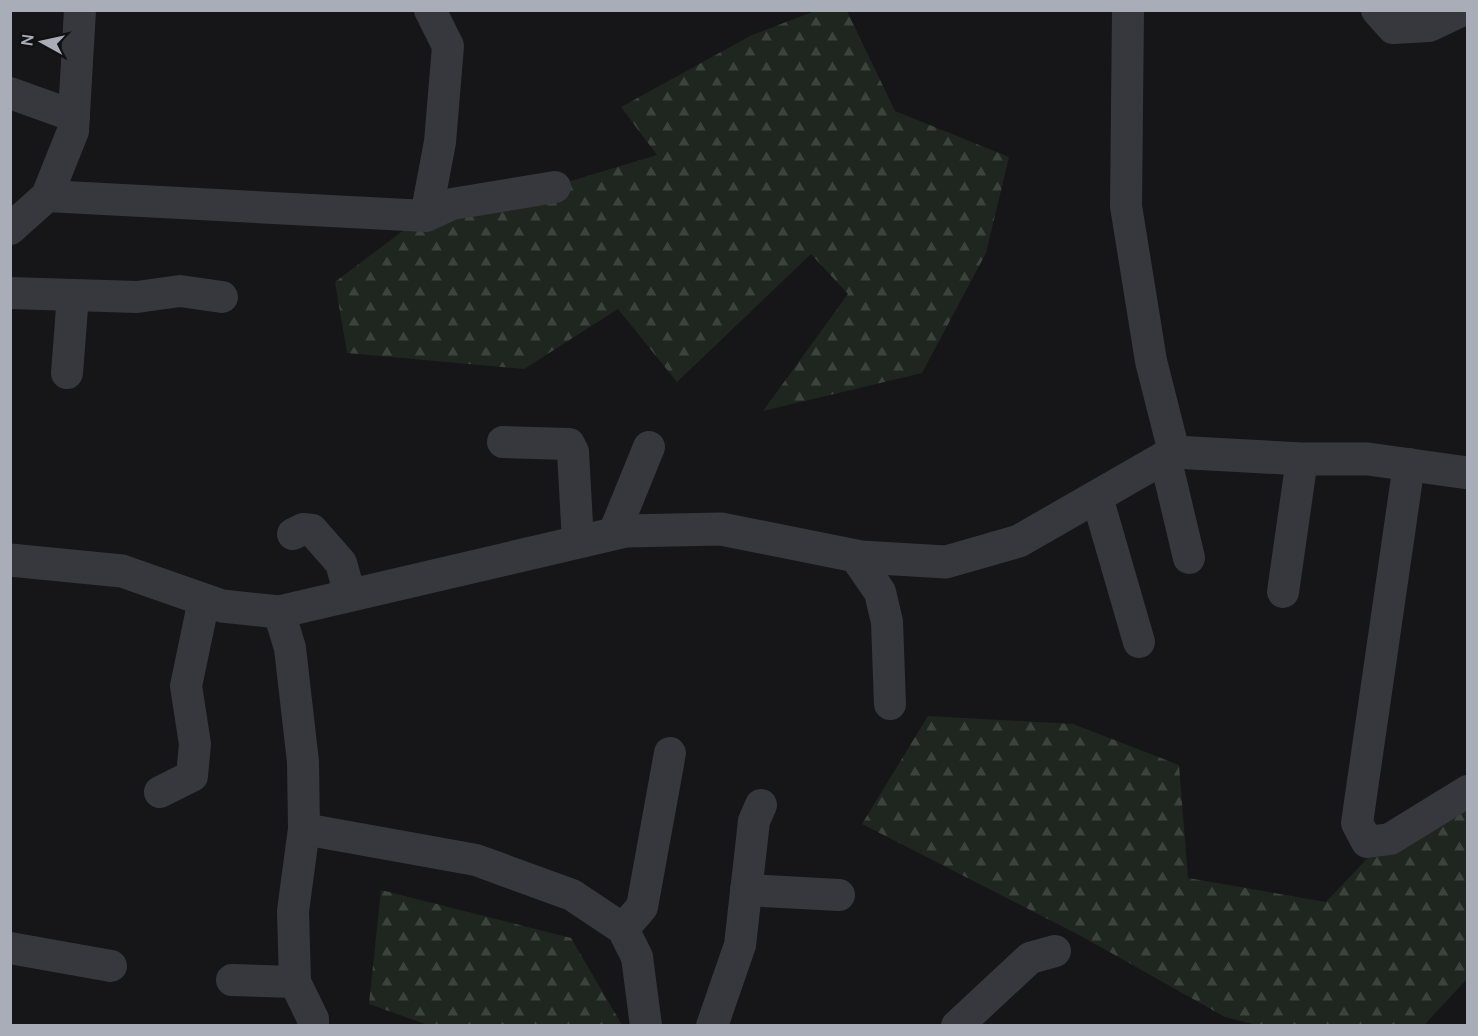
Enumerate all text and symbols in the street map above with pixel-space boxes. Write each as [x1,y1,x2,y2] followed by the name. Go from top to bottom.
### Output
[12,12,72,72] north arrow
[15,33,39,47] text: N

